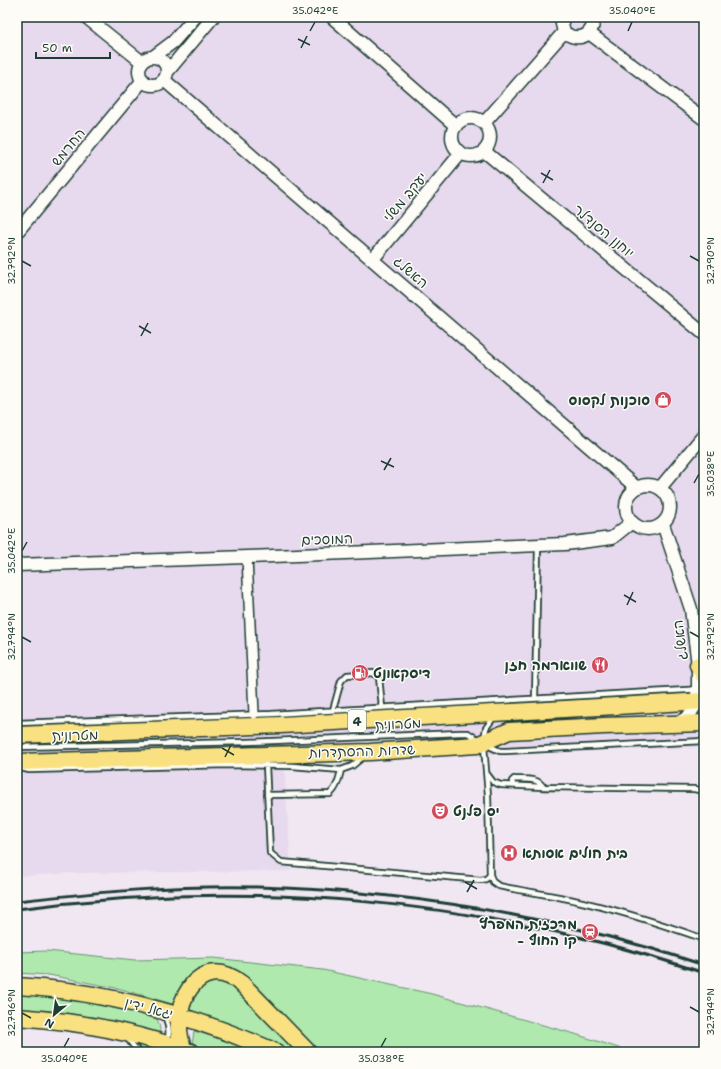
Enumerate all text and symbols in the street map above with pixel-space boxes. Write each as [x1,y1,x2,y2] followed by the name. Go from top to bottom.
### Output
[292,4,338,17] text: 35.042°E
[609,4,655,17] text: 35.040°E
[36,34,110,60] scale bar
[42,40,72,56] text: 50 m
[47,124,89,170] street label: החרמש
[379,169,431,225] street label: יעקב משלי
[570,200,638,262] street label: יוחנן הסנדלר
[5,237,18,285] text: 32.792°N
[704,237,717,285] text: 32.790°N
[390,252,432,292] street label: האשלג
[653,390,673,410] shop icon: סוכנות לקסוס
[569,391,650,409] place label: סוכנות לקסוס
[704,451,717,497] text: 35.038°E
[5,528,18,574] text: 35.042°E
[301,529,353,549] street label: המוסכים
[5,613,18,661] text: 32.794°N
[704,613,717,661] text: 32.792°N
[669,619,691,661] street label: האשלג
[590,655,610,675] restaurant icon: שווארמה חזן
[505,656,587,674] place label: שווארמה חזן
[350,663,370,683] fuel station icon: דיסקאונט
[373,664,431,682] place label: דיסקאונט
[348,710,366,732] road number: 4
[374,714,422,734] street label: מטרונית
[52,726,98,744] street label: מטרונית
[307,740,416,762] street label: שדרות ההסתדרות
[430,801,450,821] theatre icon: יס פלנט
[453,802,499,820] place label: יס פלנט
[499,843,519,863] hospital icon: בית חולים אסותא
[522,844,628,862] place label: בית חולים אסותא
[479,915,577,949] place label: מרכזית המפרץ - קו החוף
[580,922,600,942] station icon: מרכזית המפרץ - קו החוף
[704,988,717,1036] text: 32.794°N
[5,989,18,1037] text: 32.796°N
[123,993,175,1023] street label: יגאל ידין
[34,995,74,1035] north arrow
[42,1014,57,1032] text: N
[41,1052,87,1065] text: 35.040°E
[358,1052,404,1065] text: 35.038°E

